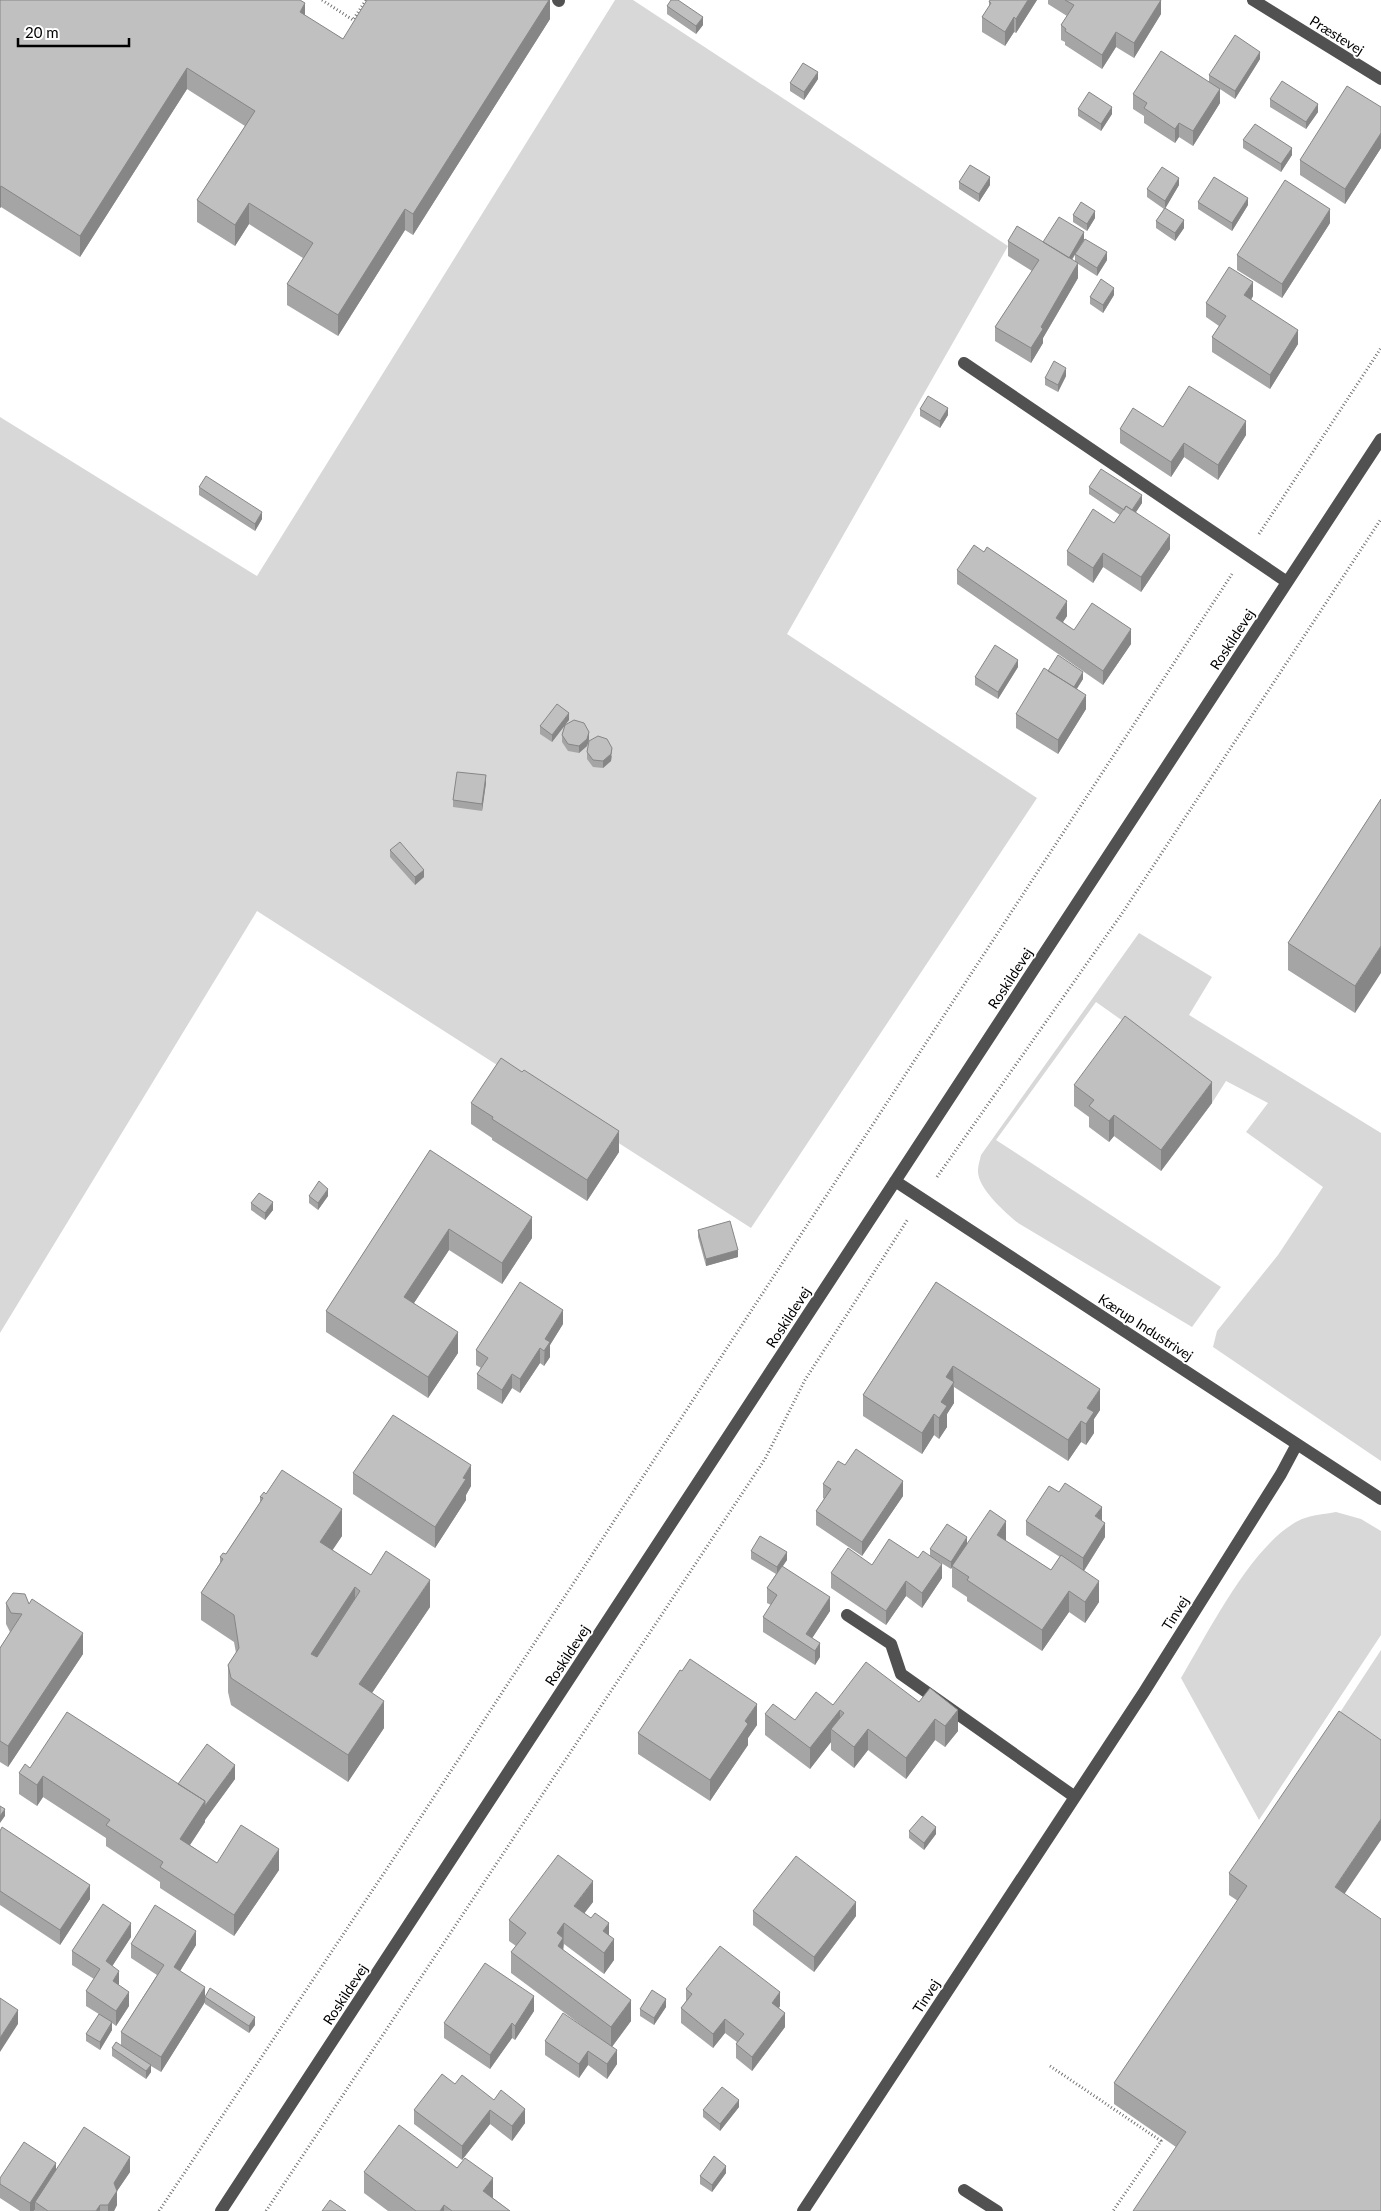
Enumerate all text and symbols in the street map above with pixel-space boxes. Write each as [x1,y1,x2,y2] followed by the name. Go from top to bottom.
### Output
[1307,12,1367,58] street label: Præstevej
[18,15,129,47] scale bar
[25,23,59,41] text: 20 m
[1206,605,1258,673] street label: Roskildevej
[984,944,1036,1012] street label: Roskildevej
[762,1283,814,1351] street label: Roskildevej
[1095,1290,1197,1364] street label: Kærup Industrivej
[1158,1593,1192,1633] street label: Tinvej
[541,1621,593,1689] street label: Roskildevej
[319,1960,371,2028] street label: Roskildevej
[909,1976,943,2016] street label: Tinvej

